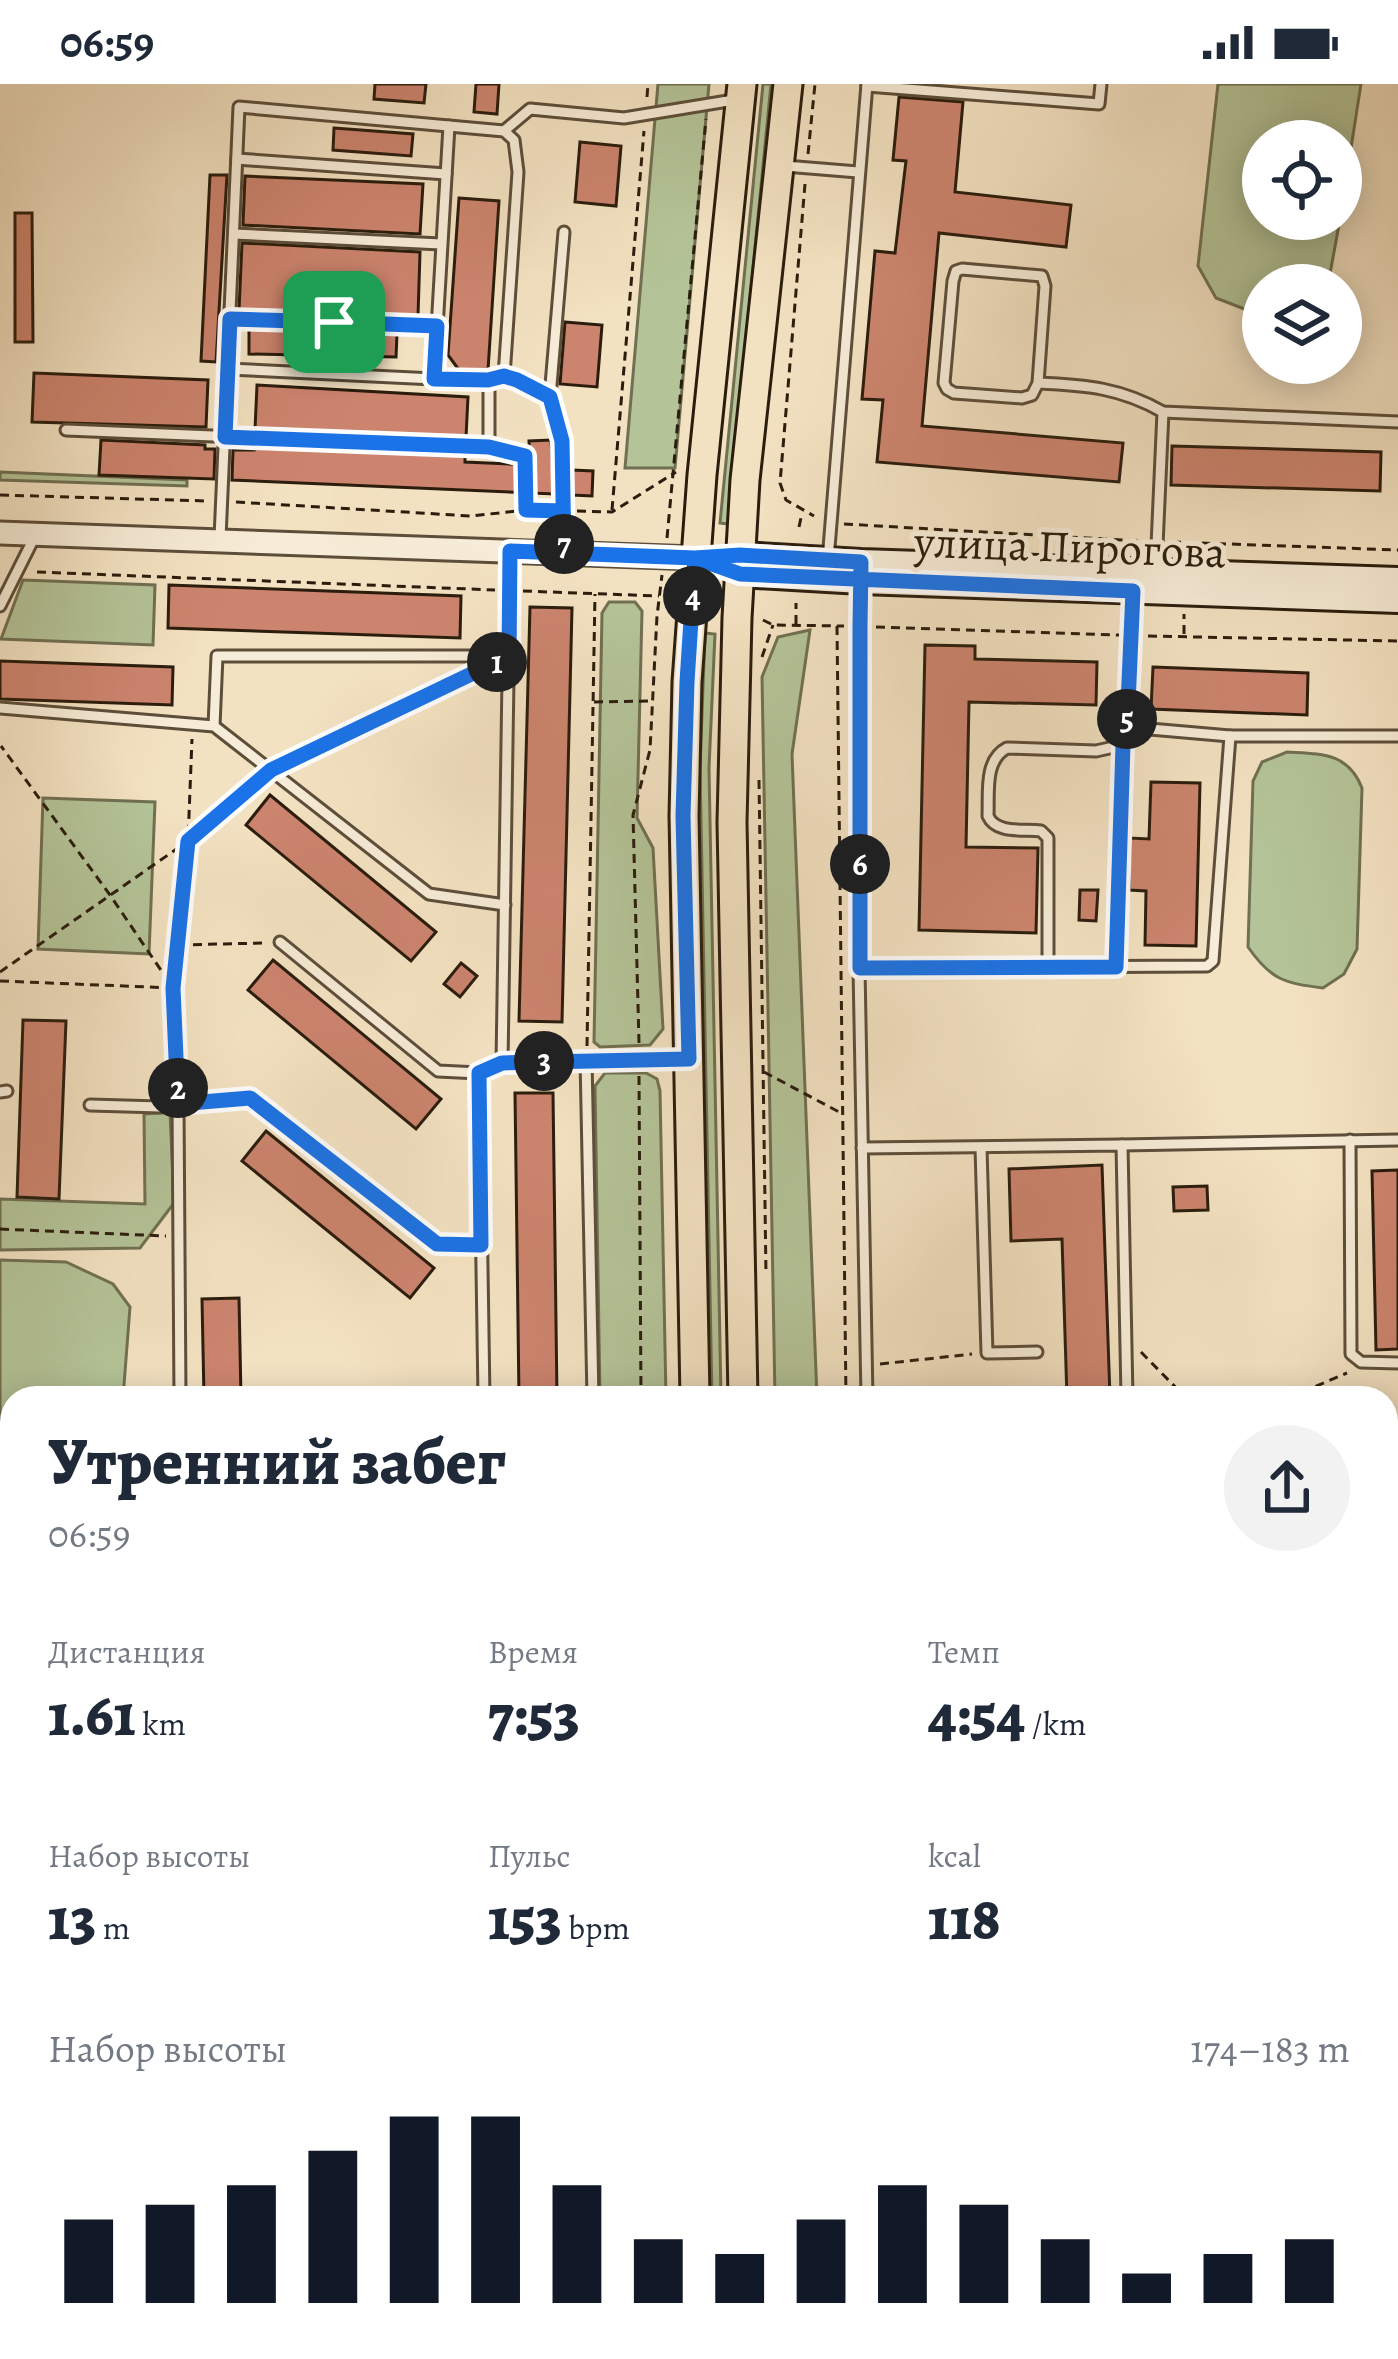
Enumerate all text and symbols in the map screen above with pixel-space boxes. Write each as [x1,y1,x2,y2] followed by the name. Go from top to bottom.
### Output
[60,11,154,73] text: 06:59
[1242,120,1362,384] map controls
[1242,120,1362,240] button: locate
[1242,264,1362,384] button: layers
[283,271,385,373] pin
[301,289,367,355] icon: arrive
[912,511,1227,583] street label: улица Пирогова
[534,514,594,574] pin: 7
[557,521,571,566] text: 7
[663,566,723,626] pin: 4
[685,573,701,618] text: 4
[467,632,527,692] pin: 1
[491,639,503,684] text: 1
[1097,689,1157,749] pin: 5
[1120,696,1134,741] text: 5
[830,834,890,894] pin: 6
[852,841,868,886] text: 6
[514,1031,574,1091] pin: 3
[537,1038,551,1083] text: 3
[148,1058,208,1118] pin: 2
[170,1065,186,1110] text: 2
[48,1417,506,1507] text: Утренний забег
[1224,1425,1350,1551] button: share
[48,1507,131,1560] text: 06:59
[48,1629,205,1674] text: Дистанция
[488,1629,578,1674] text: Время
[928,1629,1000,1674] text: Темп
[48,1674,136,1756] text: 1.61
[488,1674,580,1756] text: 7:53
[928,1674,1025,1756] text: 4:54
[136,1701,186,1746] text: km
[1025,1701,1087,1746] text: /km
[48,1833,250,1878] text: Набор высоты
[488,1833,571,1878] text: Пульс
[928,1833,981,1878] text: kcal
[48,1878,96,1960] text: 13
[488,1878,562,1960] text: 153
[928,1878,1001,1960] text: 118
[96,1905,130,1950] text: m
[562,1905,630,1950] text: bpm
[48,2022,287,2075] text: Набор высоты
[1190,2022,1350,2075] text: 174–183 m

